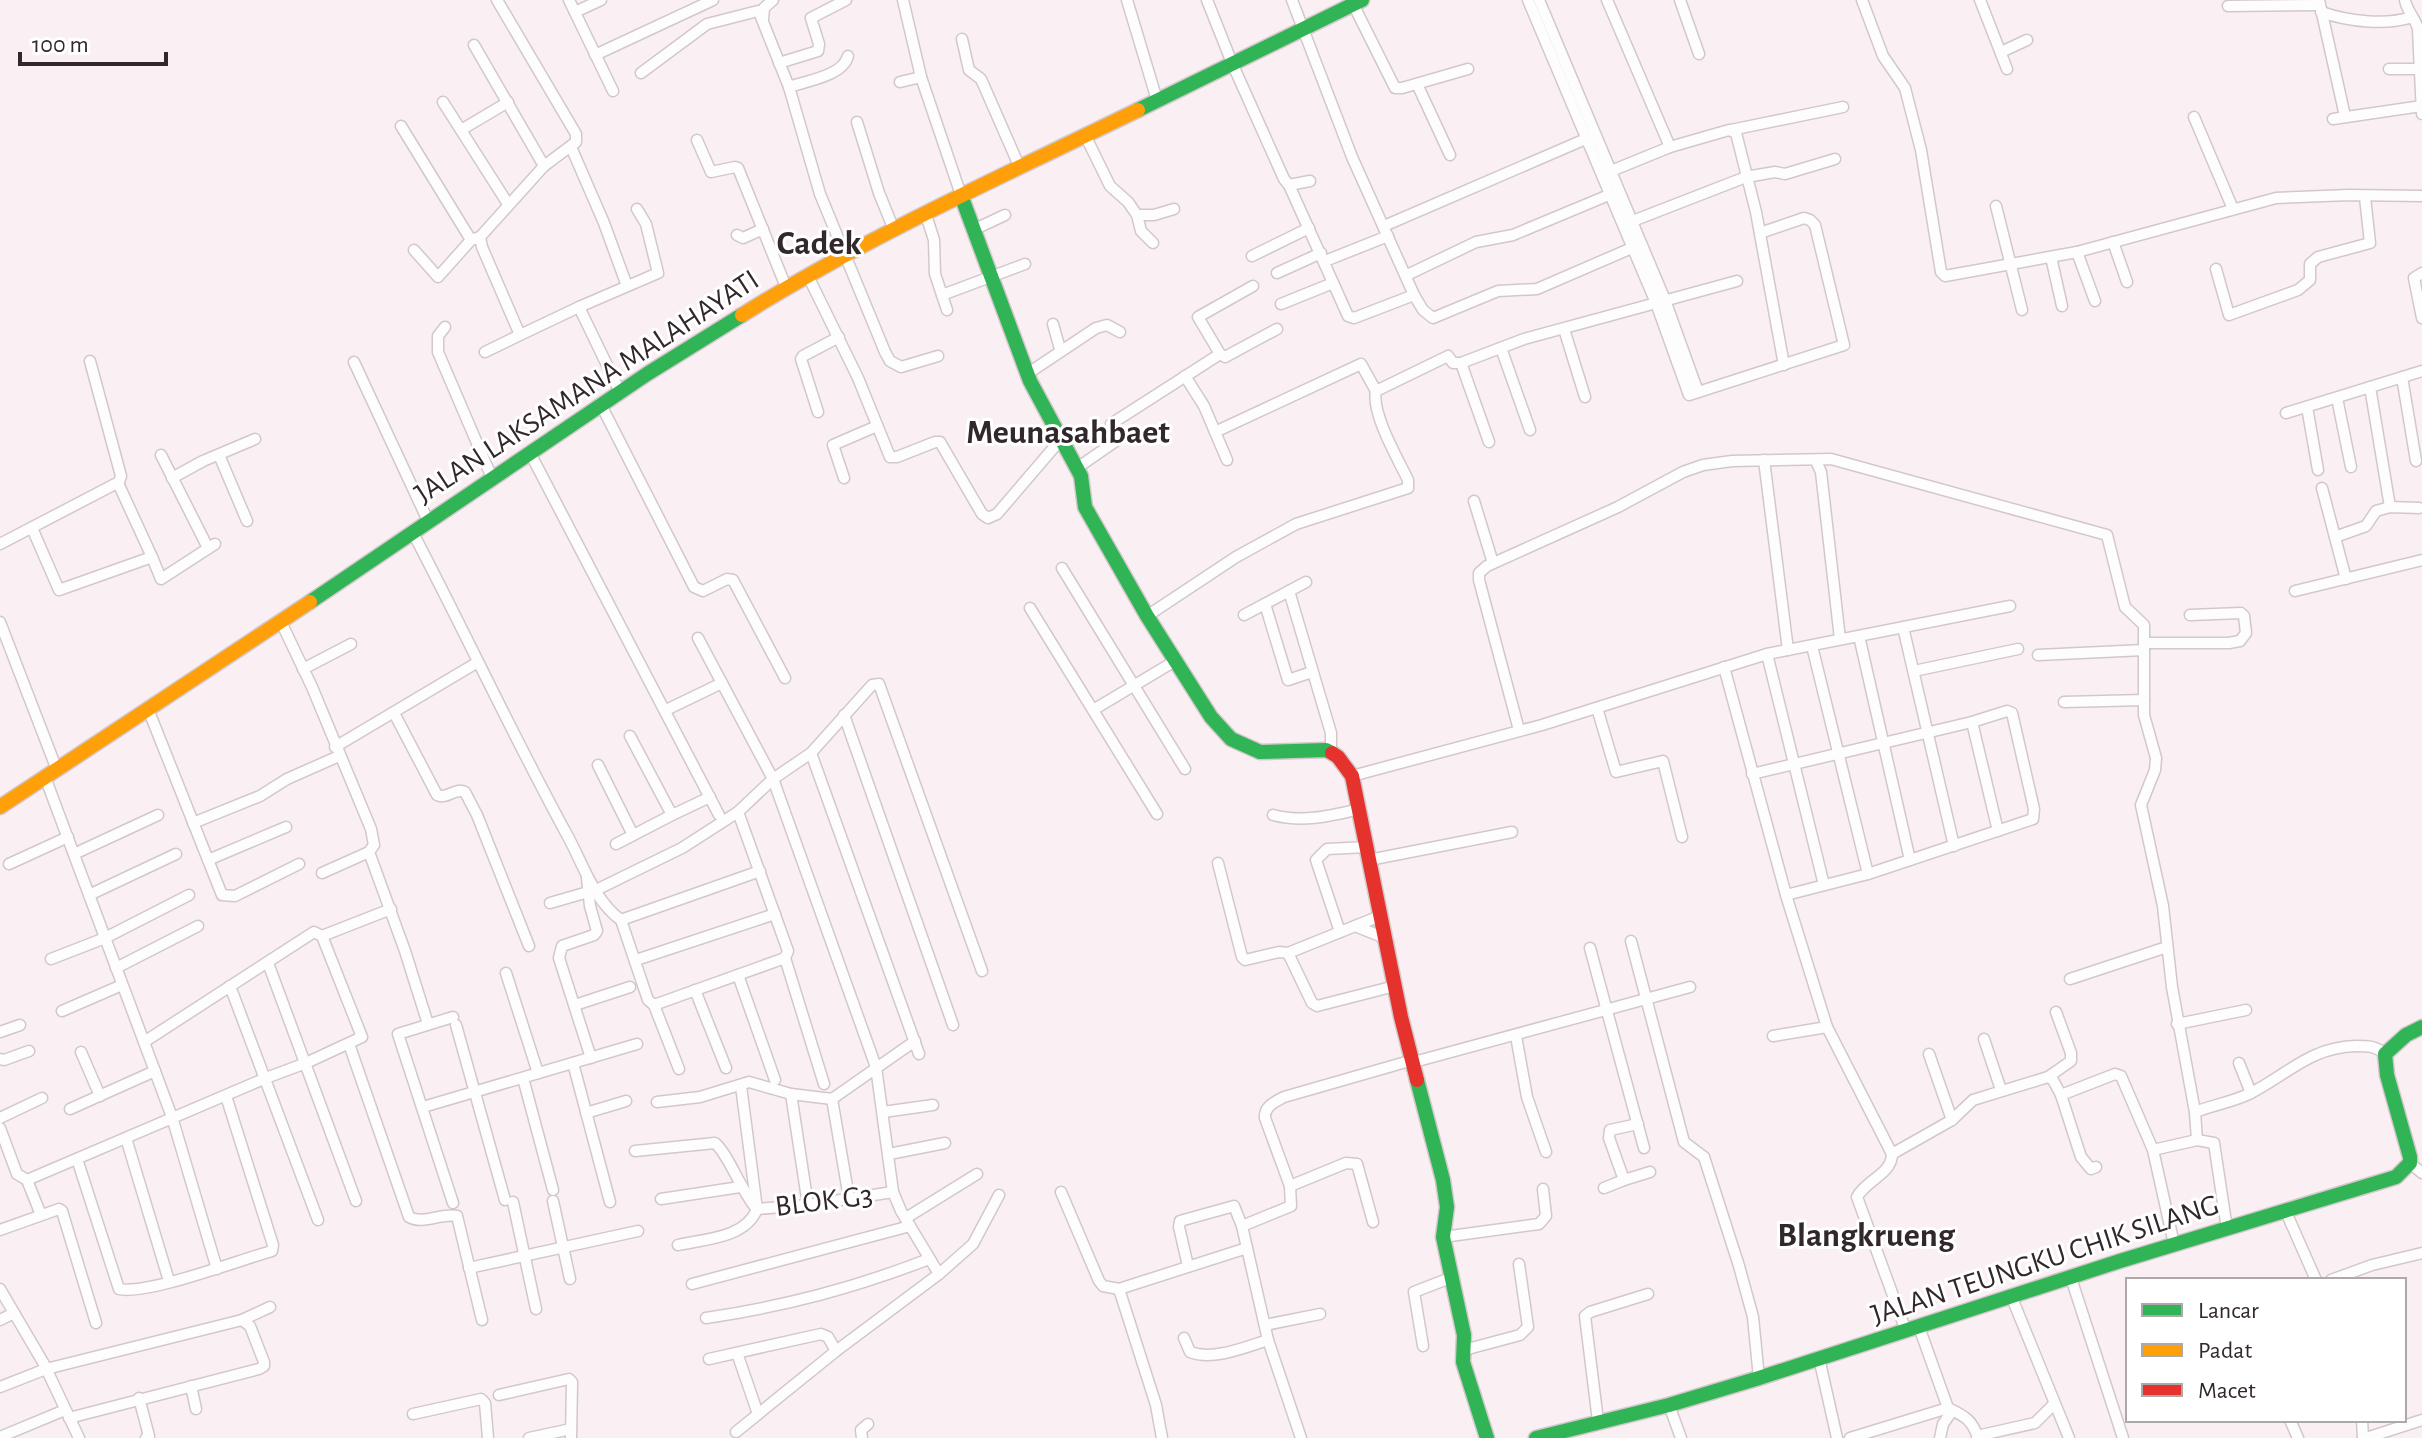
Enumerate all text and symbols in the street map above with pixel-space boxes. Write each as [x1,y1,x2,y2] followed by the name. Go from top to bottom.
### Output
[20,16,166,66] scale bar
[32,33,89,57] text: 100 m
[777,227,861,261] district label: Cadek
[410,265,764,509] street label: JALAN LAKSAMANA MALAHAYATI
[966,416,1170,450] district label: Meunasahbaet
[773,1180,875,1222] street label: BLOK G3
[1868,1190,2222,1330] street label: JALAN TEUNGKU CHIK SILANG
[1777,1219,1956,1253] district label: Blangkrueng
[2126,1278,2406,1422] legend
[2198,1299,2259,1323] text: Lancar
[2198,1339,2252,1363] text: Padat
[2198,1379,2256,1403] text: Macet

